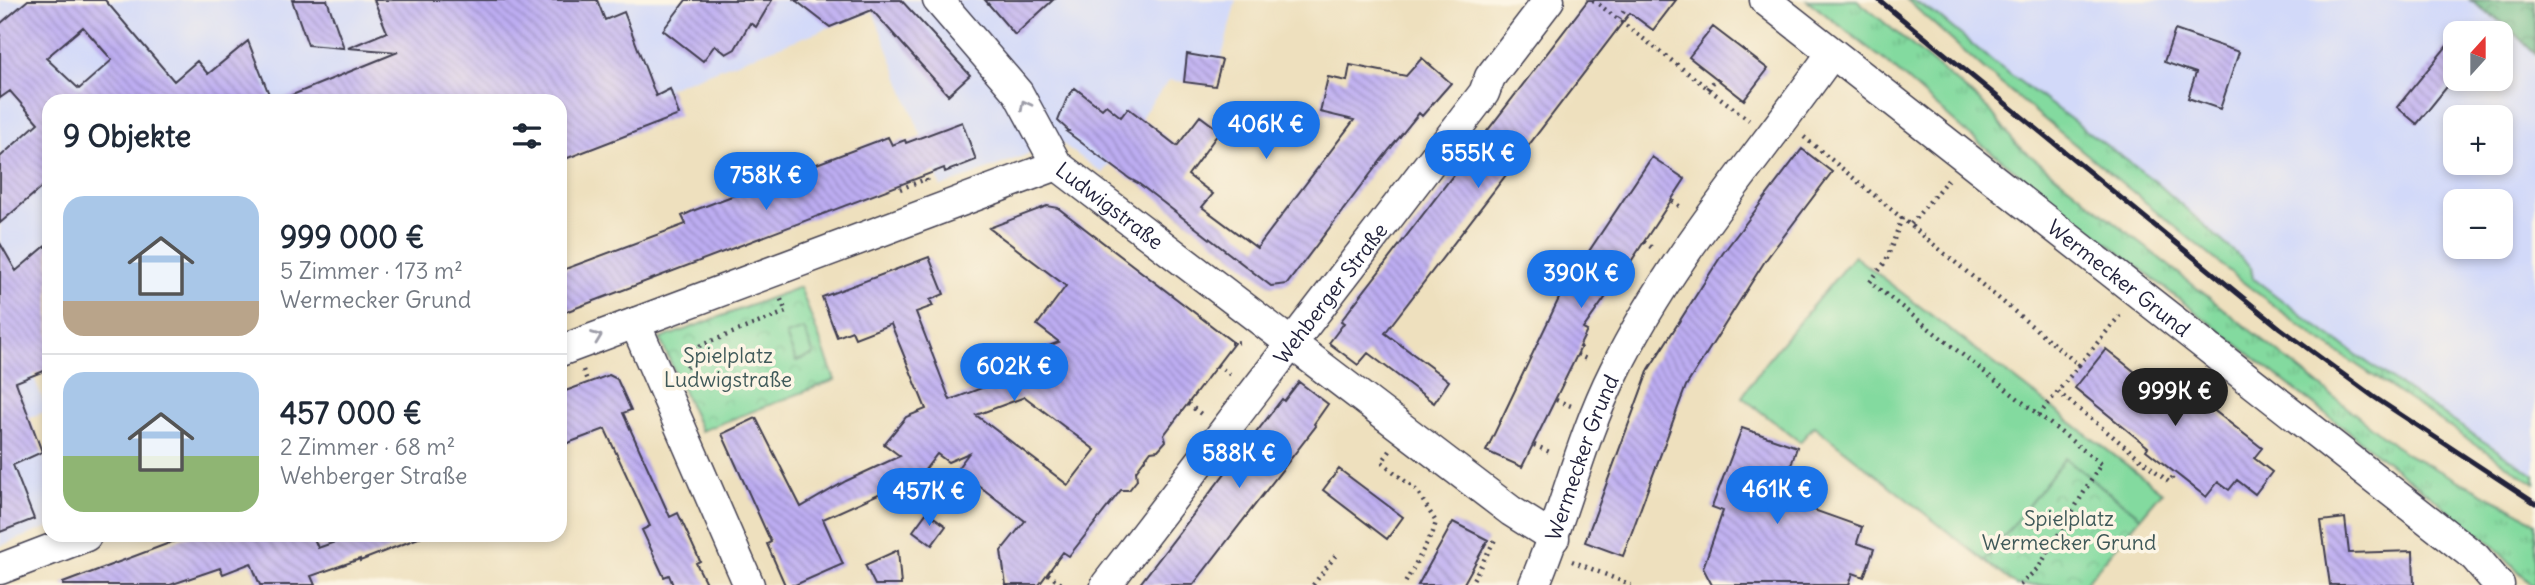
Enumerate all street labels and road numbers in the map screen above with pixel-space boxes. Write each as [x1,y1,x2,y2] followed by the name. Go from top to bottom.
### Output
[1051,156,1169,255] street label: Ludwigstraße
[2042,213,2196,342] street label: Wermecker Grund
[1267,217,1393,369] street label: Wehberger Straße
[1539,370,1624,544] street label: Wermecker Grund

